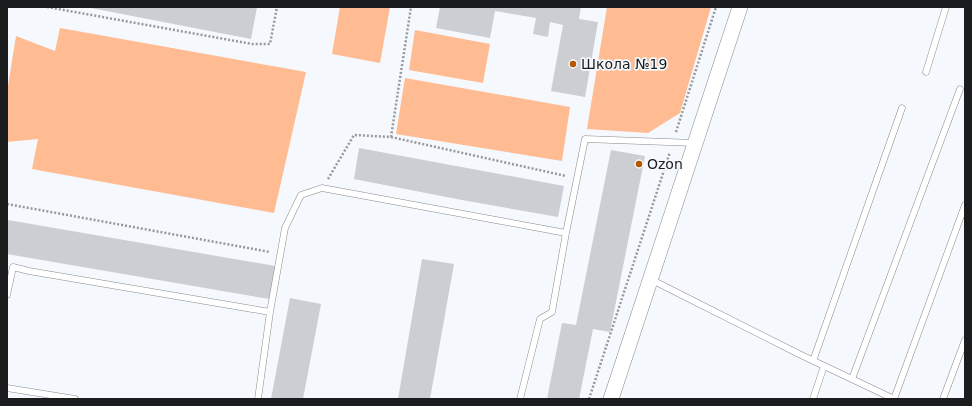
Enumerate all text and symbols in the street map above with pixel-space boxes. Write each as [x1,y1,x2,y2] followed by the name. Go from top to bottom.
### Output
[581,56,667,72] place label: Школа №19
[568,59,578,69] marker: Школа №19
[647,156,683,172] place label: Ozon
[634,159,644,169] marker: Ozon

